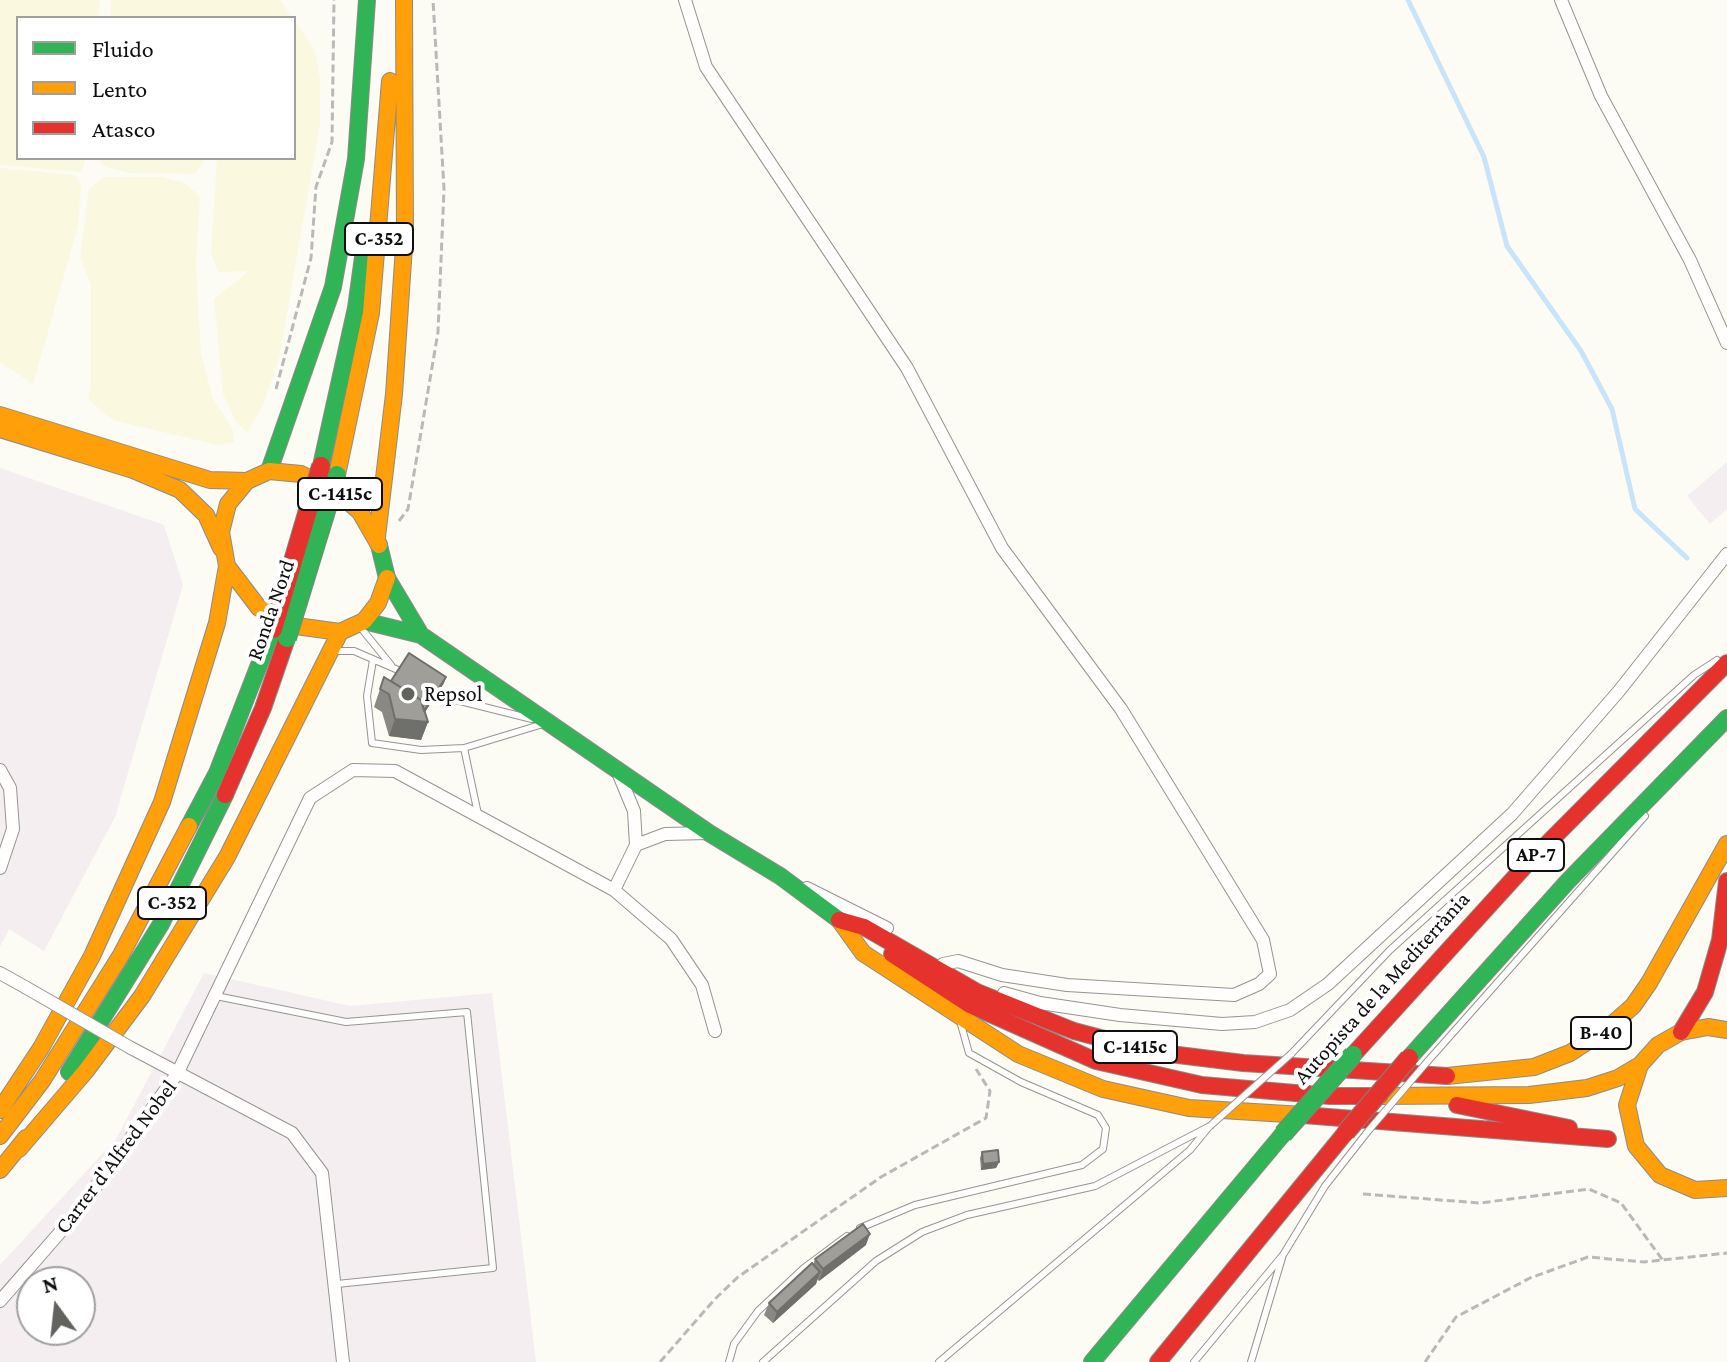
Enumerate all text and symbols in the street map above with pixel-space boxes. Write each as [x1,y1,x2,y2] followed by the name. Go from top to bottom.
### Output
[16,16,296,160] legend
[92,35,154,62] text: Fluido
[92,75,147,102] text: Lento
[92,115,156,142] text: Atasco
[345,223,413,255] road number: C-352
[298,478,382,510] road number: C-1415c
[241,556,301,664] street label: Ronda Nord
[424,681,482,707] place label: Repsol
[399,685,417,703] marker: Repsol
[1508,839,1564,871] road number: AP-7
[1289,886,1475,1090] street label: Autopista de la Mediterrània
[138,887,206,919] road number: C-352
[1571,1017,1631,1049] road number: B-40
[1093,1031,1177,1063] road number: C-1415c
[50,1075,182,1239] street label: Carrer d'Alfred Nobel
[16,1266,96,1346] north arrow
[40,1270,61,1298] text: N

